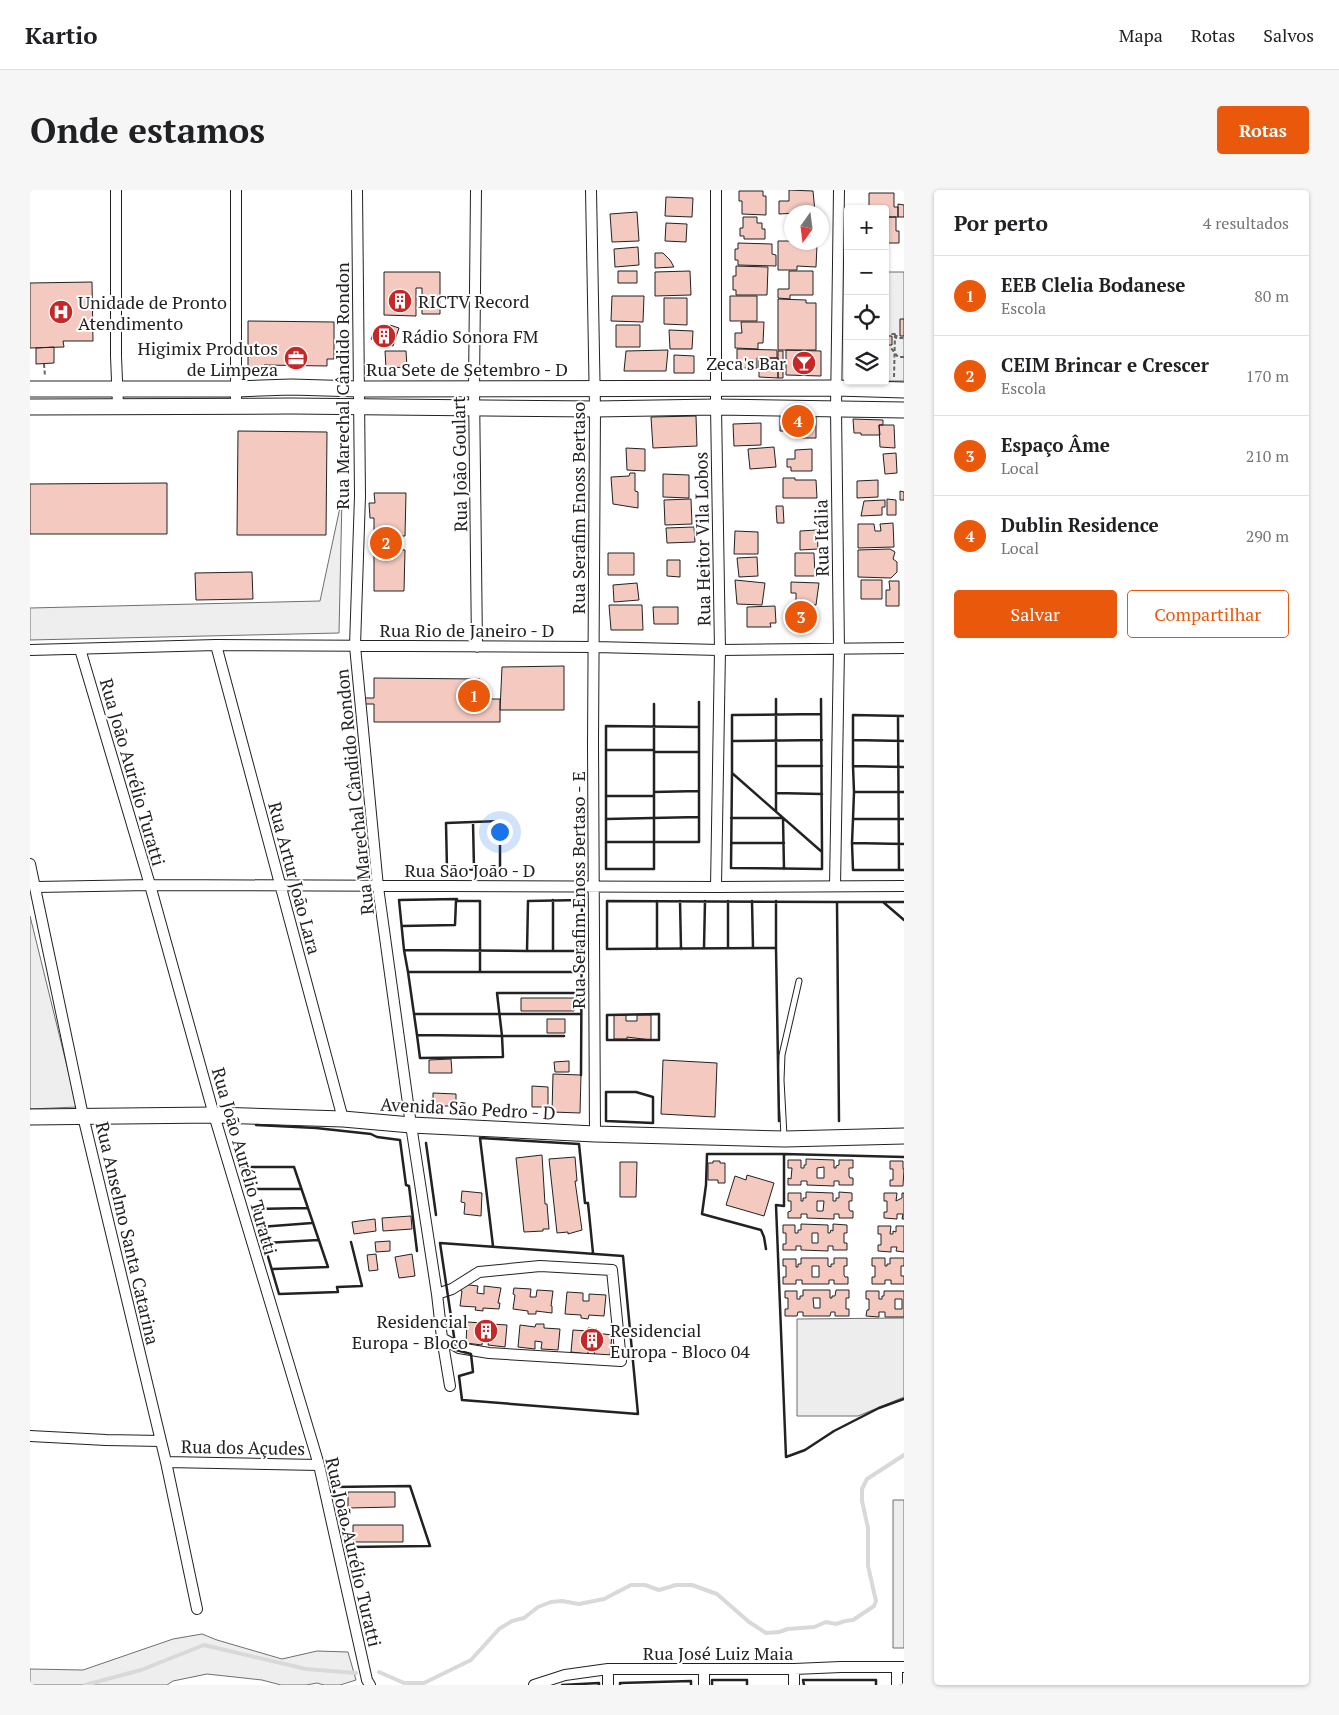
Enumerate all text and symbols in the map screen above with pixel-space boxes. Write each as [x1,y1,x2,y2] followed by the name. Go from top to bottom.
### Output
[25,19,98,51] text: Kartio
[1119,23,1163,47] text: Mapa
[1191,23,1235,47] text: Rotas
[1263,23,1314,47] text: Salvos
[1217,106,1309,154] button: Rotas
[30,107,265,153] text: Onde estamos
[784,205,829,250] north arrow
[844,205,889,385] map controls
[844,205,889,250] button: +
[954,209,1048,237] text: Por perto
[1203,212,1289,234] text: 4 resultados
[844,250,889,295] button: −
[330,262,354,510] street label: Rua Marechal Cândido Rondon
[1001,272,1185,297] text: EEB Clelia Bodanese
[965,285,975,307] text: 1
[1254,285,1289,307] text: 80 m
[387,288,413,314] building icon: RICTV Record
[418,289,529,313] place label: RICTV Record
[78,290,227,335] place label: Unidade de Pronto Atendimento
[844,295,889,340] button: locate
[1001,297,1046,319] text: Escola
[48,299,74,325] hospital icon: Unidade de Pronto Atendimento
[371,323,397,349] building icon: Rádio Sonora FM
[402,324,539,348] place label: Rádio Sonora FM
[138,336,278,381] place label: Higimix Produtos de Limpeza
[844,340,889,385] button: layers
[283,345,309,371] office icon: Higimix Produtos de Limpeza
[791,350,817,376] bar icon: Zeca's Bar
[706,351,786,375] place label: Zeca's Bar
[1001,352,1209,377] text: CEIM Brincar e Crescer
[366,357,568,381] street label: Rua Sete de Setembro - D
[965,365,975,387] text: 2
[1246,365,1289,387] text: 170 m
[1001,377,1046,399] text: Escola
[446,396,472,532] street label: Rua João Goulart
[566,402,590,614] street label: Rua Serafim Enoss Bertaso
[782,402,814,440] pin: 4
[1001,432,1110,457] text: Espaço Âme
[965,445,975,467] text: 3
[1246,445,1289,467] text: 210 m
[688,452,716,626] street label: Rua Heitor Vila Lobos
[1001,457,1039,479] text: Local
[808,499,834,577] street label: Rua Itália
[1001,512,1159,537] text: Dublin Residence
[370,524,402,562] pin: 2
[965,525,975,547] text: 4
[1246,525,1289,547] text: 290 m
[1001,537,1039,559] text: Local
[954,590,1117,638] button: Salvar
[1127,590,1289,638] button: Compartilhar
[785,598,817,636] pin: 3
[380,618,554,642] street label: Rua Rio de Janeiro - D
[329,667,379,916] street label: Rua Marechal Cândido Rondon
[95,676,171,868] street label: Rua João Aurélio Turatti
[458,677,490,715] pin: 1
[566,771,590,1009] street label: Rua Serafim Enoss Bertaso - E
[263,799,327,957] street label: Rua Artur João Lara
[487,819,513,845] your location
[404,858,536,882] street label: Rua São João - D
[207,1065,283,1257] street label: Rua João Aurélio Turatti
[380,1091,556,1125] street label: Avenida São Pedro - D
[91,1119,165,1347] street label: Rua Anselmo Santa Catarina
[352,1309,468,1354] place label: Residencial Europa - Bloco
[473,1318,499,1344] building icon: Residencial Europa - Bloco
[610,1318,750,1363] place label: Residencial Europa - Bloco 04
[579,1327,605,1353] building icon: Residencial Europa - Bloco 04
[181,1434,305,1460] street label: Rua dos Açudes
[320,1455,388,1649] street label: Rua João Aurélio Turatti
[643,1641,793,1665] street label: Rua José Luiz Maia

